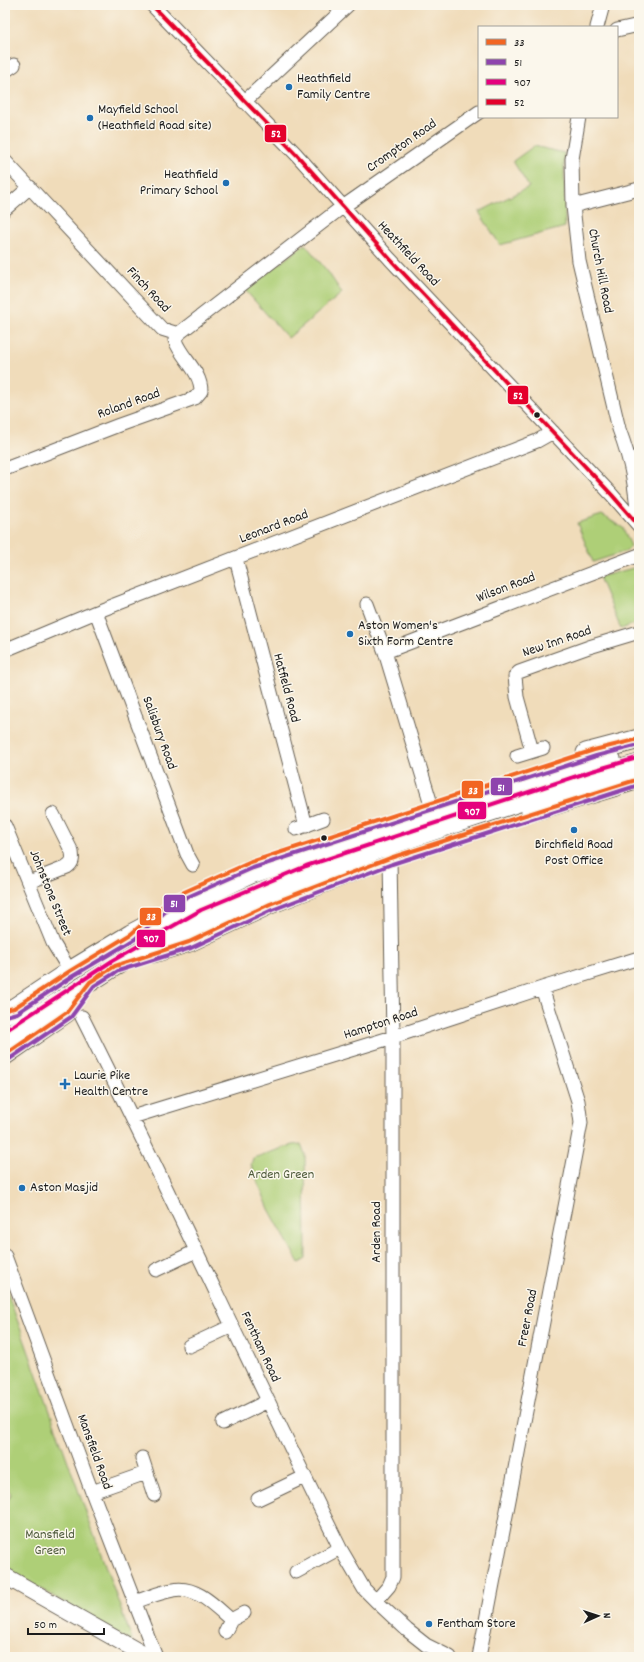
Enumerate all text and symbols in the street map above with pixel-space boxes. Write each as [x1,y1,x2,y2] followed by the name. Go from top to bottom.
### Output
[478,26,618,118] legend
[514,35,525,52] text: 33
[514,55,522,72] text: 51
[297,69,370,105] place label: Heathfield Family Centre
[514,75,531,92] text: 907
[284,82,294,92] marker: Heathfield Family Centre
[514,95,525,112] text: 52
[98,100,212,136] place label: Mayfield School (Heathfield Road site)
[85,113,95,123] marker: Mayfield School (Heathfield Road site)
[363,114,441,178] street label: Crompton Road
[264,124,287,143] line badge: 52
[271,127,281,143] text: 52
[140,165,219,201] place label: Heathfield Primary School
[221,178,231,188] marker: Heathfield Primary School
[372,217,444,291] street label: Heathfield Road
[582,227,618,315] street label: Church Hill Road
[121,262,175,318] street label: Finch Road
[95,383,163,425] street label: Roland Road
[507,385,529,405] line badge: 52
[513,389,523,405] text: 52
[532,410,542,420] unlabelled marker
[237,505,311,549] street label: Leonard Road
[474,568,538,608] street label: Wilson Road
[358,616,453,652] place label: Aston Women's Sixth Form Centre
[520,621,594,663] street label: New Inn Road
[345,629,355,639] marker: Aston Women's Sixth Form Centre
[267,651,305,725] street label: Hatfield Road
[136,693,182,773] street label: Salisbury Road
[490,777,513,796] line badge: 51
[461,780,484,799] line badge: 33
[497,781,505,797] text: 51
[468,784,478,800] text: 33
[457,801,487,820] line badge: 907
[464,805,480,821] text: 907
[569,825,579,835] marker: Birchfield Road Post Office
[319,833,329,843] unlabelled marker
[535,835,613,871] place label: Birchfield Road Post Office
[24,847,76,939] street label: Johnstone Street
[163,894,186,913] line badge: 51
[170,897,178,913] text: 51
[139,907,162,926] line badge: 33
[146,910,156,926] text: 33
[136,929,166,948] line badge: 907
[143,932,159,948] text: 907
[341,1003,421,1045] street label: Hampton Road
[74,1066,148,1102] place label: Laurie Pike Health Centre
[59,1078,71,1090] marker: Laurie Pike Health Centre
[248,1165,314,1185] park label: Arden Green
[30,1178,98,1198] place label: Aston Masjid
[17,1183,27,1193] marker: Aston Masjid
[367,1201,387,1263] street label: Arden Road
[513,1287,543,1349] street label: Freer Road
[235,1308,285,1386] street label: Fentham Road
[71,1411,117,1493] street label: Mansfield Road
[25,1525,75,1561] park label: Mansfield Green
[578,1596,618,1636] north arrow
[28,1610,104,1636] scale bar
[598,1612,614,1619] text: N
[437,1614,516,1634] place label: Fentham Store
[34,1617,57,1634] text: 50 m
[424,1619,434,1629] marker: Fentham Store

